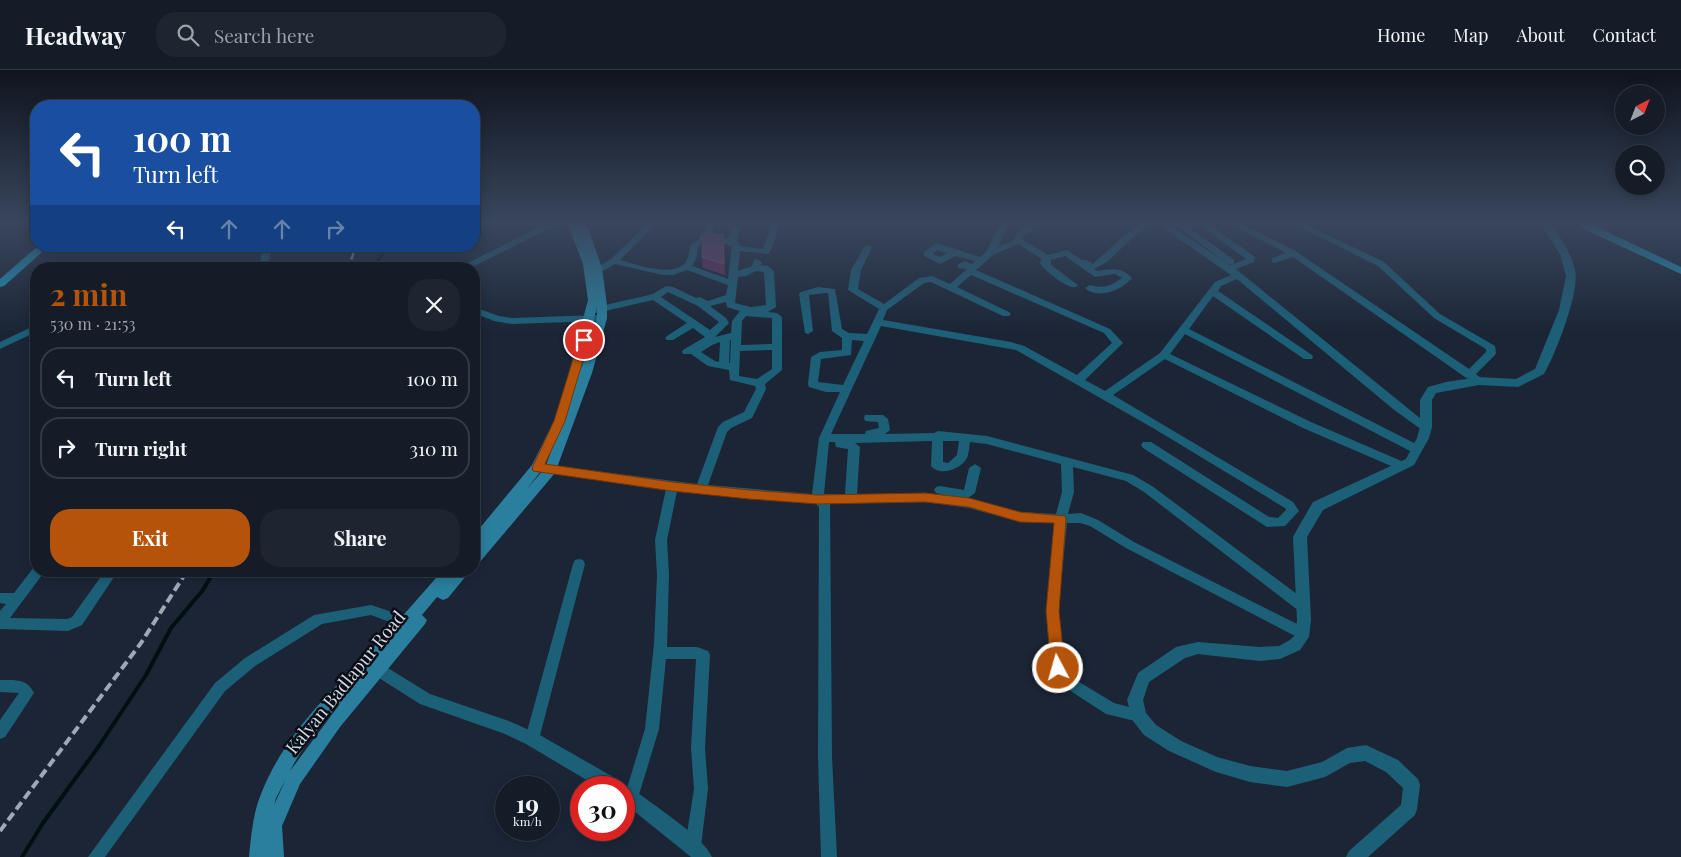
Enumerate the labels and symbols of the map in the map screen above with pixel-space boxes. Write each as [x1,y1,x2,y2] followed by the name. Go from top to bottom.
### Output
[1615,85,1665,135] north arrow
[563,319,605,361] pin
[280,605,411,759] street label: Kalyan Badlapur Road
[1031,641,1083,693] position arrow
[570,776,635,841] speed limit sign: 30

